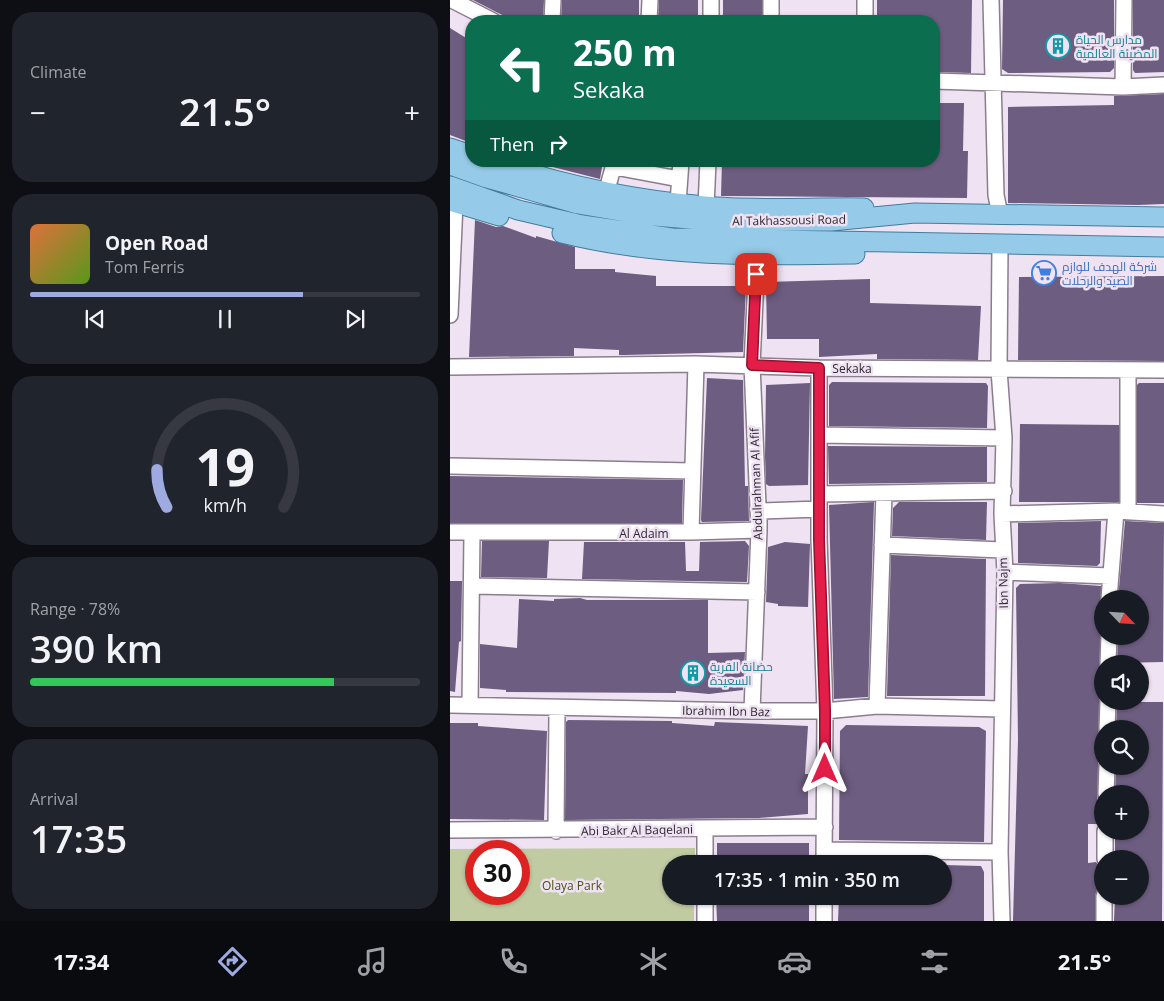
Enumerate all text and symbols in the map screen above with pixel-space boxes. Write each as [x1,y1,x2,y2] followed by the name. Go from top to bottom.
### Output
[573,29,677,76] text: 250 m
[1076,31,1158,62] place label: مدارس الحياة المضيئة العالمية
[1045,33,1071,59] building icon: مدارس الحياة المضيئة العالمية
[490,35,555,100] icon: left
[30,61,87,83] text: Climate
[573,74,645,104] text: Sekaka
[179,85,271,137] text: 21.5°
[30,93,46,131] text: −
[404,93,420,131] text: +
[544,130,572,158] icon: right
[490,131,534,157] text: Then
[732,211,846,229] street label: Al Takhassousi Road
[105,230,209,256] text: Open Road
[735,253,777,295] pin
[105,256,184,278] text: Tom Ferris
[1062,258,1157,289] place label: شركة الهدف للوازم الصيد والرحلات
[742,260,770,288] icon: arrive
[1031,260,1057,286] supermarket icon: شركة الهدف للوازم الصيد والرحلات
[81,305,109,333] icon: previous
[211,305,239,333] icon: pause
[341,305,369,333] icon: next
[832,360,872,377] street label: Sekaka
[746,427,766,540] street label: Abdulrahman Al Afif
[195,430,255,501] text: 19
[203,493,247,517] text: km/h
[619,525,669,542] street label: Al Adaim
[994,557,1012,609] street label: Ibn Najm
[1094,590,1149,645] north arrow
[1094,590,1149,905] map controls
[30,598,120,620] text: Range · 78%
[30,622,163,674] text: 390 km
[1094,655,1149,710] button: sound
[710,658,773,689] place label: حضانة القرية السعيدة
[680,660,706,686] building icon: حضانة القرية السعيدة
[682,702,771,720] street label: Ibrahim Ibn Baz
[1094,720,1149,775] button: search
[798,742,850,794] position arrow
[1094,785,1149,840] button: +
[30,788,78,810] text: Arrival
[30,812,127,864] text: 17:35
[581,821,693,839] street label: Abi Bakr Al Baqelani
[465,840,530,905] speed limit sign: 30
[1094,850,1149,905] button: −
[714,867,900,893] text: 17:35 · 1 min · 350 m
[542,877,603,894] park label: Olaya Park
[215,944,250,979] icon: directions
[355,944,390,979] icon: music
[496,944,531,979] icon: phone
[636,944,671,979] icon: climate
[777,944,812,979] icon: car
[917,944,952,979] icon: filters
[53,946,109,976] text: 17:34
[1058,946,1111,976] text: 21.5°

